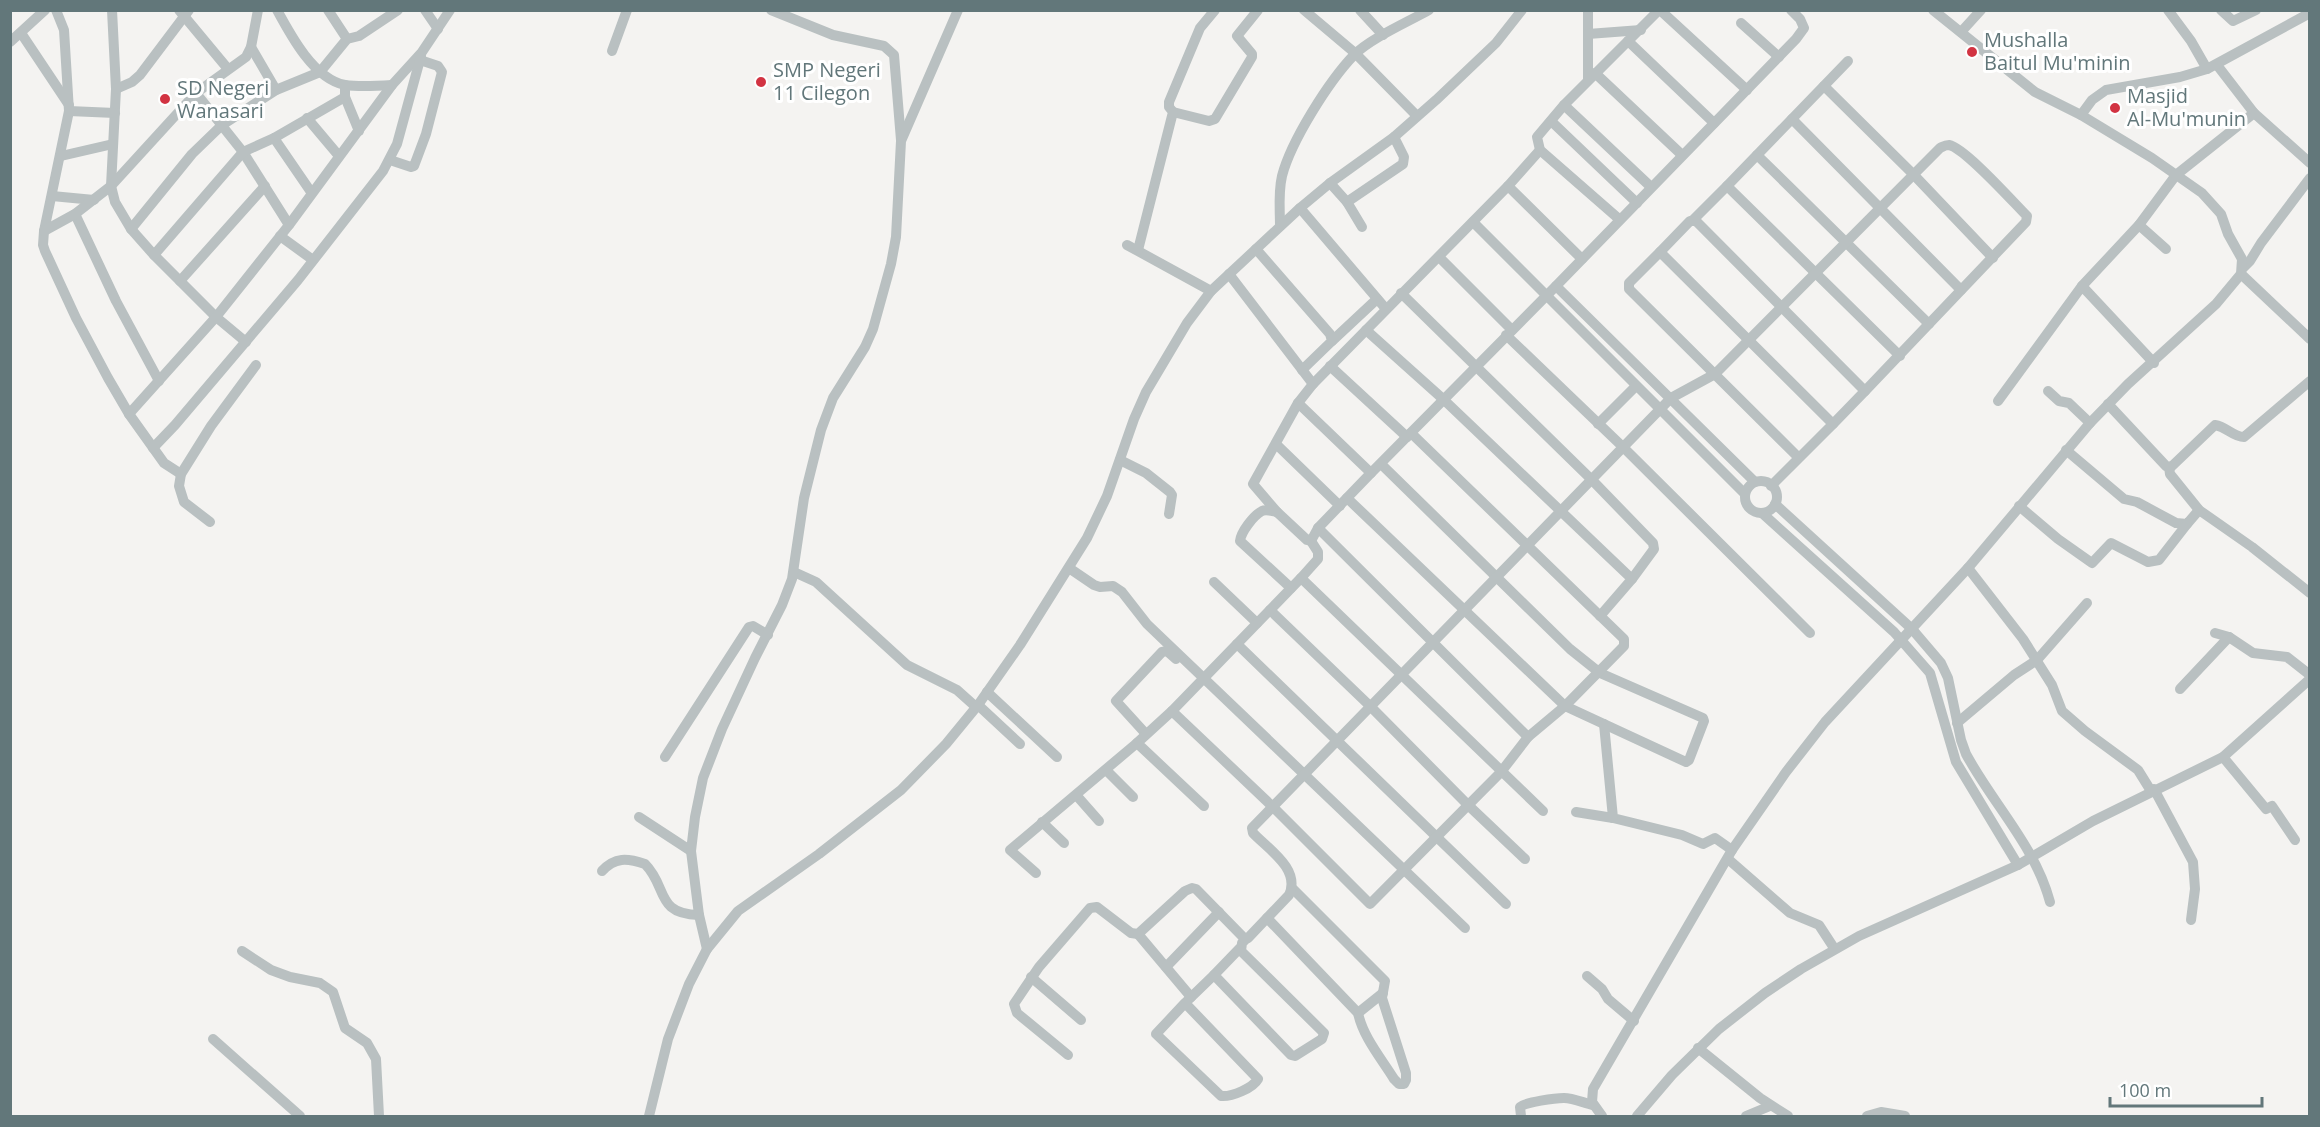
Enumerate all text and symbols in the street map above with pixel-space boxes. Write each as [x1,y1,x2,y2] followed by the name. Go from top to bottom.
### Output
[1984,26,2131,76] place label: Mushalla Baitul Mu'minin
[1965,45,1979,59] marker: Mushalla Baitul Mu'minin
[773,56,881,106] place label: SMP Negeri 11 Cilegon
[177,74,269,124] place label: SD Negeri Wanasari
[754,75,768,89] marker: SMP Negeri 11 Cilegon
[2127,82,2246,132] place label: Masjid Al-Mu'munin
[158,92,172,106] marker: SD Negeri Wanasari
[2108,101,2122,115] marker: Masjid Al-Mu'munin
[2110,1070,2262,1108] scale bar
[2119,1078,2171,1102] text: 100 m

